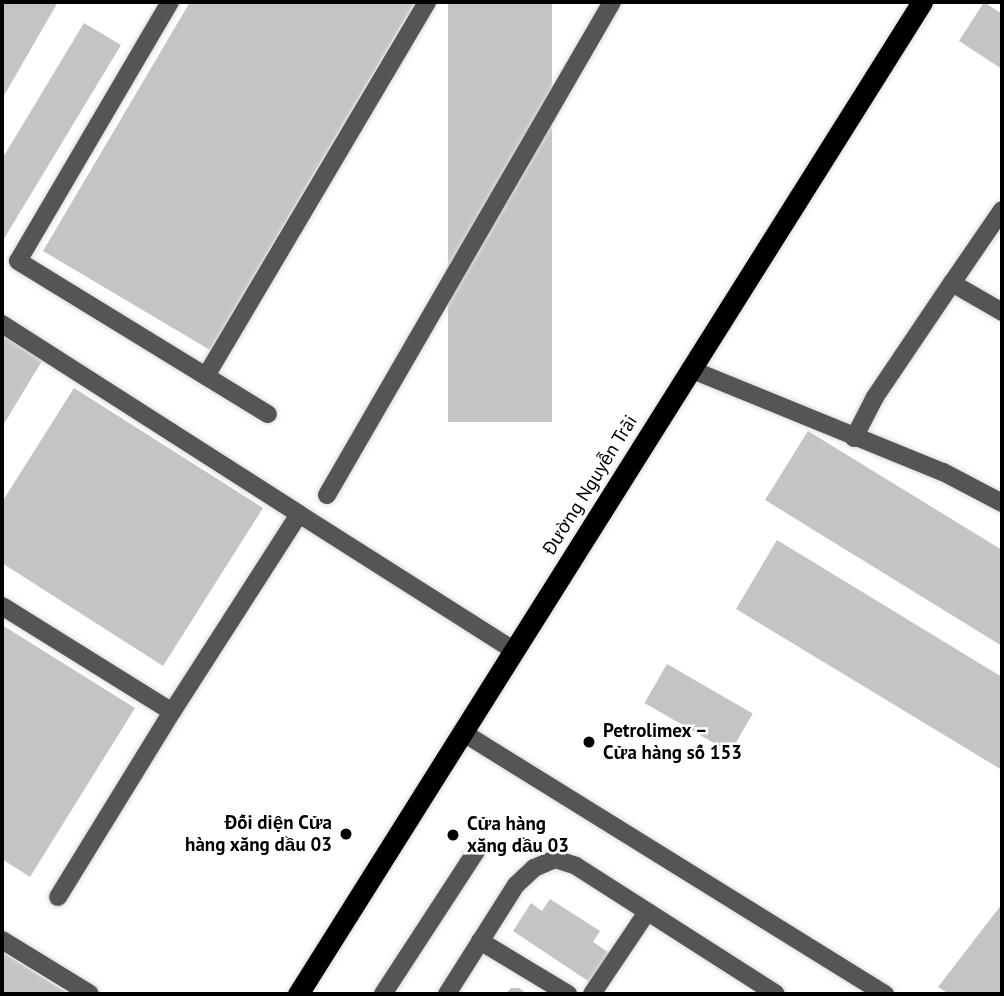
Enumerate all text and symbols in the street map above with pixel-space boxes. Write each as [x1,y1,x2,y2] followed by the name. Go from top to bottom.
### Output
[538,411,642,559] street label: Đường Nguyễn Trãi
[603,720,742,764] place label: Petrolimex – Cửa hàng số 153
[581,734,597,750] marker: Petrolimex – Cửa hàng số 153
[185,812,332,856] place label: Đối diện Cửa hàng xăng dầu 03
[467,813,569,857] place label: Cửa hàng xăng dầu 03
[338,826,354,842] marker: Đối diện Cửa hàng xăng dầu 03
[445,827,461,843] marker: Cửa hàng xăng dầu 03

